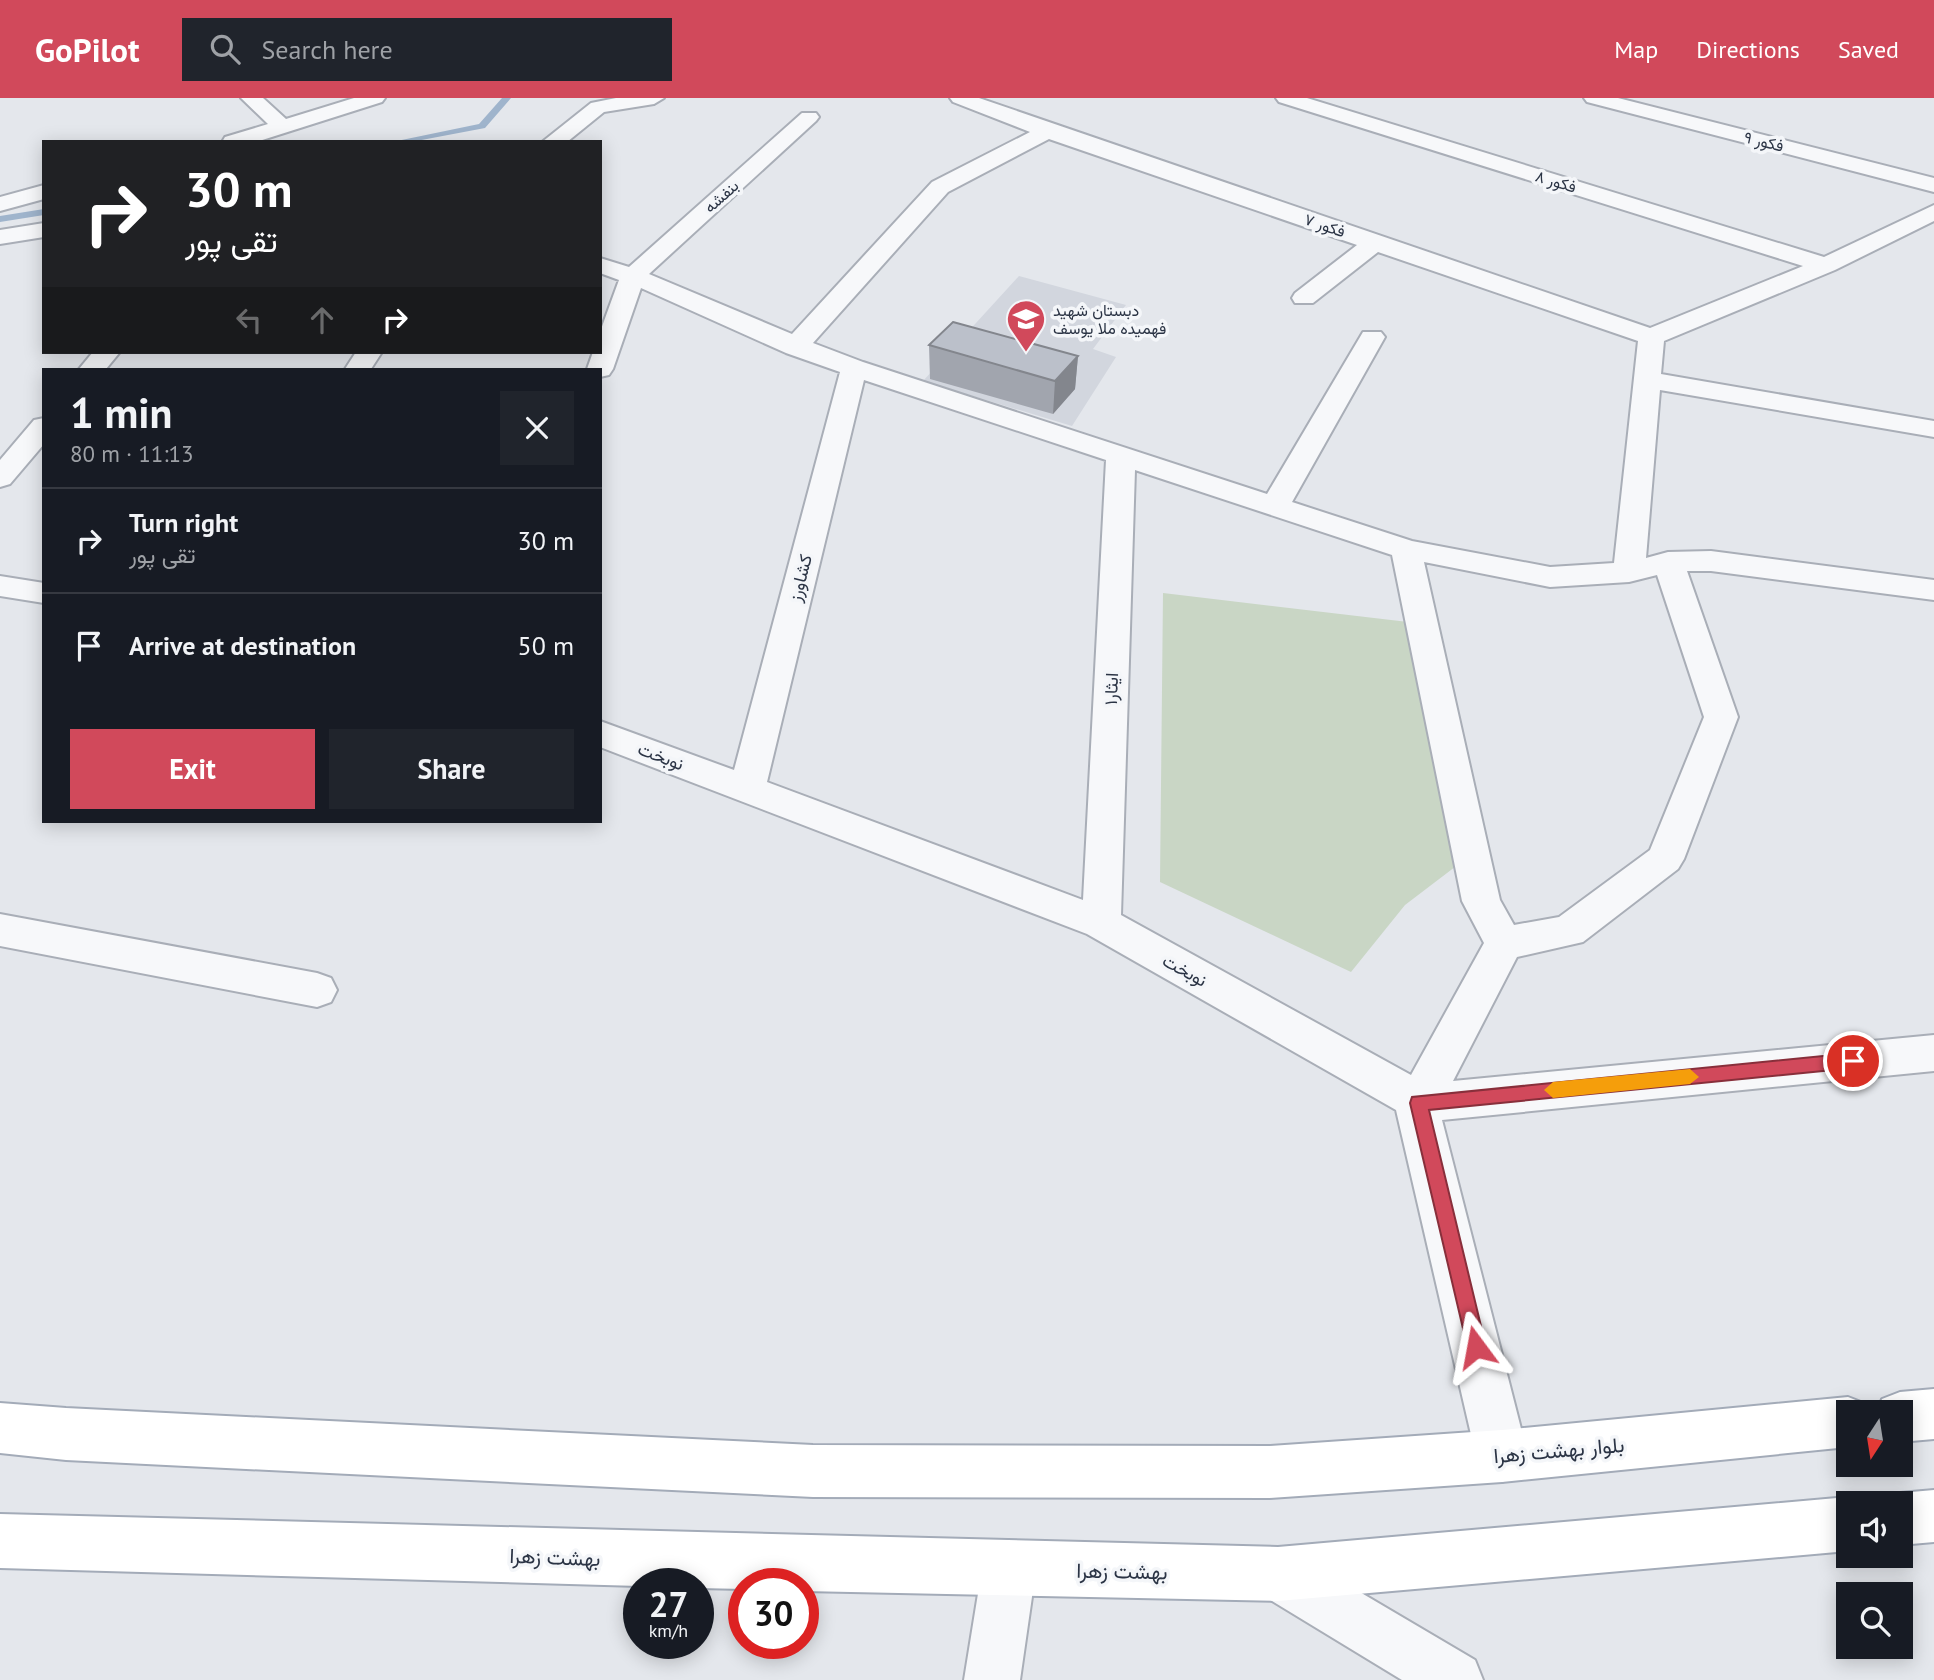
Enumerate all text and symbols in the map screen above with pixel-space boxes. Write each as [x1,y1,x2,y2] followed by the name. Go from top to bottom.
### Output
[182,18,672,81] search box
[35,28,140,71] text: GoPilot
[206,30,244,68] icon: search
[262,33,393,66] text: Search here
[1614,34,1658,65] text: Map
[1696,34,1800,65] text: Directions
[1838,34,1899,65] text: Saved
[1742,126,1786,157] street label: فکور ۹
[185,157,292,221] text: 30 m
[1533,165,1579,198] street label: فکور ۸
[70,168,161,259] icon: right
[699,175,743,217] street label: بنفشه
[1302,209,1348,242] street label: فکور ۷
[185,219,278,261] text: تقی پور
[1005,298,1047,353] school or university icon: دبستان شهید فهمیده ملا یوسف
[1053,300,1166,339] place label: دبستان شهید فهمیده ملا یوسف
[230,301,268,339] icon: left
[303,301,341,339] icon: ahead
[376,301,414,339] icon: right
[70,385,172,440] text: 1 min
[500,391,574,465] button: close
[70,439,194,468] text: 80 m · 11:13
[129,506,238,539] text: Turn right
[70,522,108,560] icon: right
[518,524,574,557] text: 30 m
[129,540,196,569] text: تقی پور
[783,552,817,605] street label: کشاورز
[70,627,108,665] icon: arrive
[129,629,356,662] text: Arrive at destination
[518,629,574,662] text: 50 m
[1099,672,1123,706] street label: ایثار۱
[70,729,315,809] button: Exit
[329,729,574,809] button: Share
[635,737,687,775] street label: نوبخت
[1159,948,1211,992] street label: نوبخت
[1823,1031,1883,1091] pin
[1834,1042,1872,1080] icon: arrive
[1439,1310,1513,1384] position arrow
[1836,1400,1913,1477] north arrow
[1836,1400,1913,1659] map controls
[1493,1431,1625,1469] street label: بلوار بهشت زهرا
[1836,1491,1913,1568] button: sound
[509,1542,601,1572] street label: بهشت زهرا
[1076,1557,1168,1585] street label: بهشت زهرا
[728,1568,819,1659] speed limit sign: 30
[649,1581,688,1627] text: 27
[1836,1582,1913,1659] button: search
[649,1619,688,1642] text: km/h

